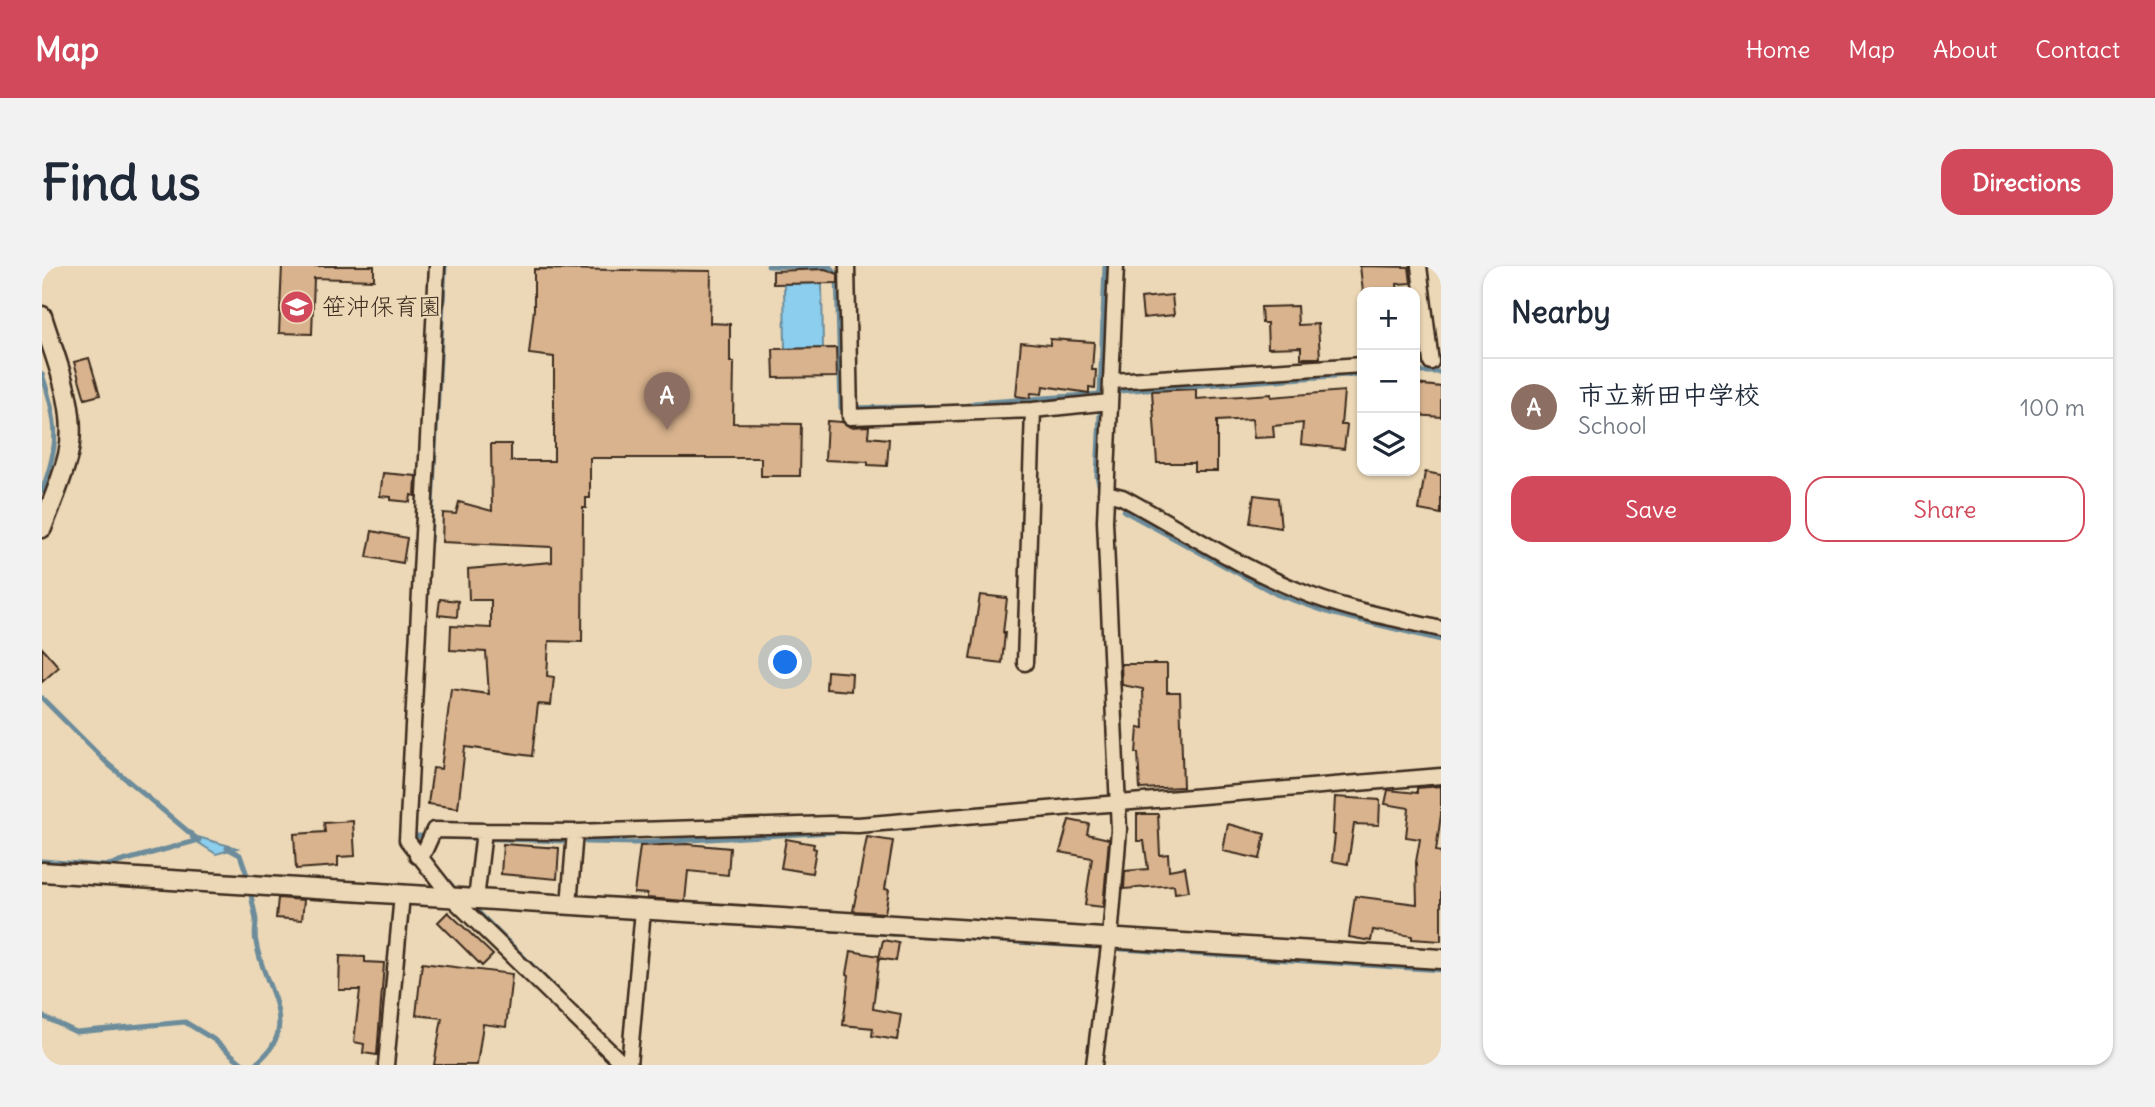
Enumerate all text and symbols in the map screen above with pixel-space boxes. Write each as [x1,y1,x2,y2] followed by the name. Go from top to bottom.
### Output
[35,28,99,70] text: Map
[1746,34,1810,64] text: Home
[1848,34,1895,64] text: Map
[1933,34,1997,64] text: About
[2035,34,2120,64] text: Contact
[1941,149,2113,215] button: Directions
[42,152,200,213] text: Find us
[1357,287,1420,476] map controls
[1357,287,1420,350] button: +
[278,288,316,326] school or university icon: 笹沖保育園
[322,291,442,321] place label: 笹沖保育園
[1511,293,1611,331] text: Nearby
[1357,350,1420,413] button: −
[644,372,690,430] pin: A
[1578,378,1760,411] text: 市立新田中学校
[1527,393,1541,422] text: A
[2020,393,2085,422] text: 100 m
[1578,411,1647,440] text: School
[1357,413,1420,476] button: layers
[1511,476,1791,542] button: Save
[1805,476,2085,542] button: Share
[768,645,802,679] your location

